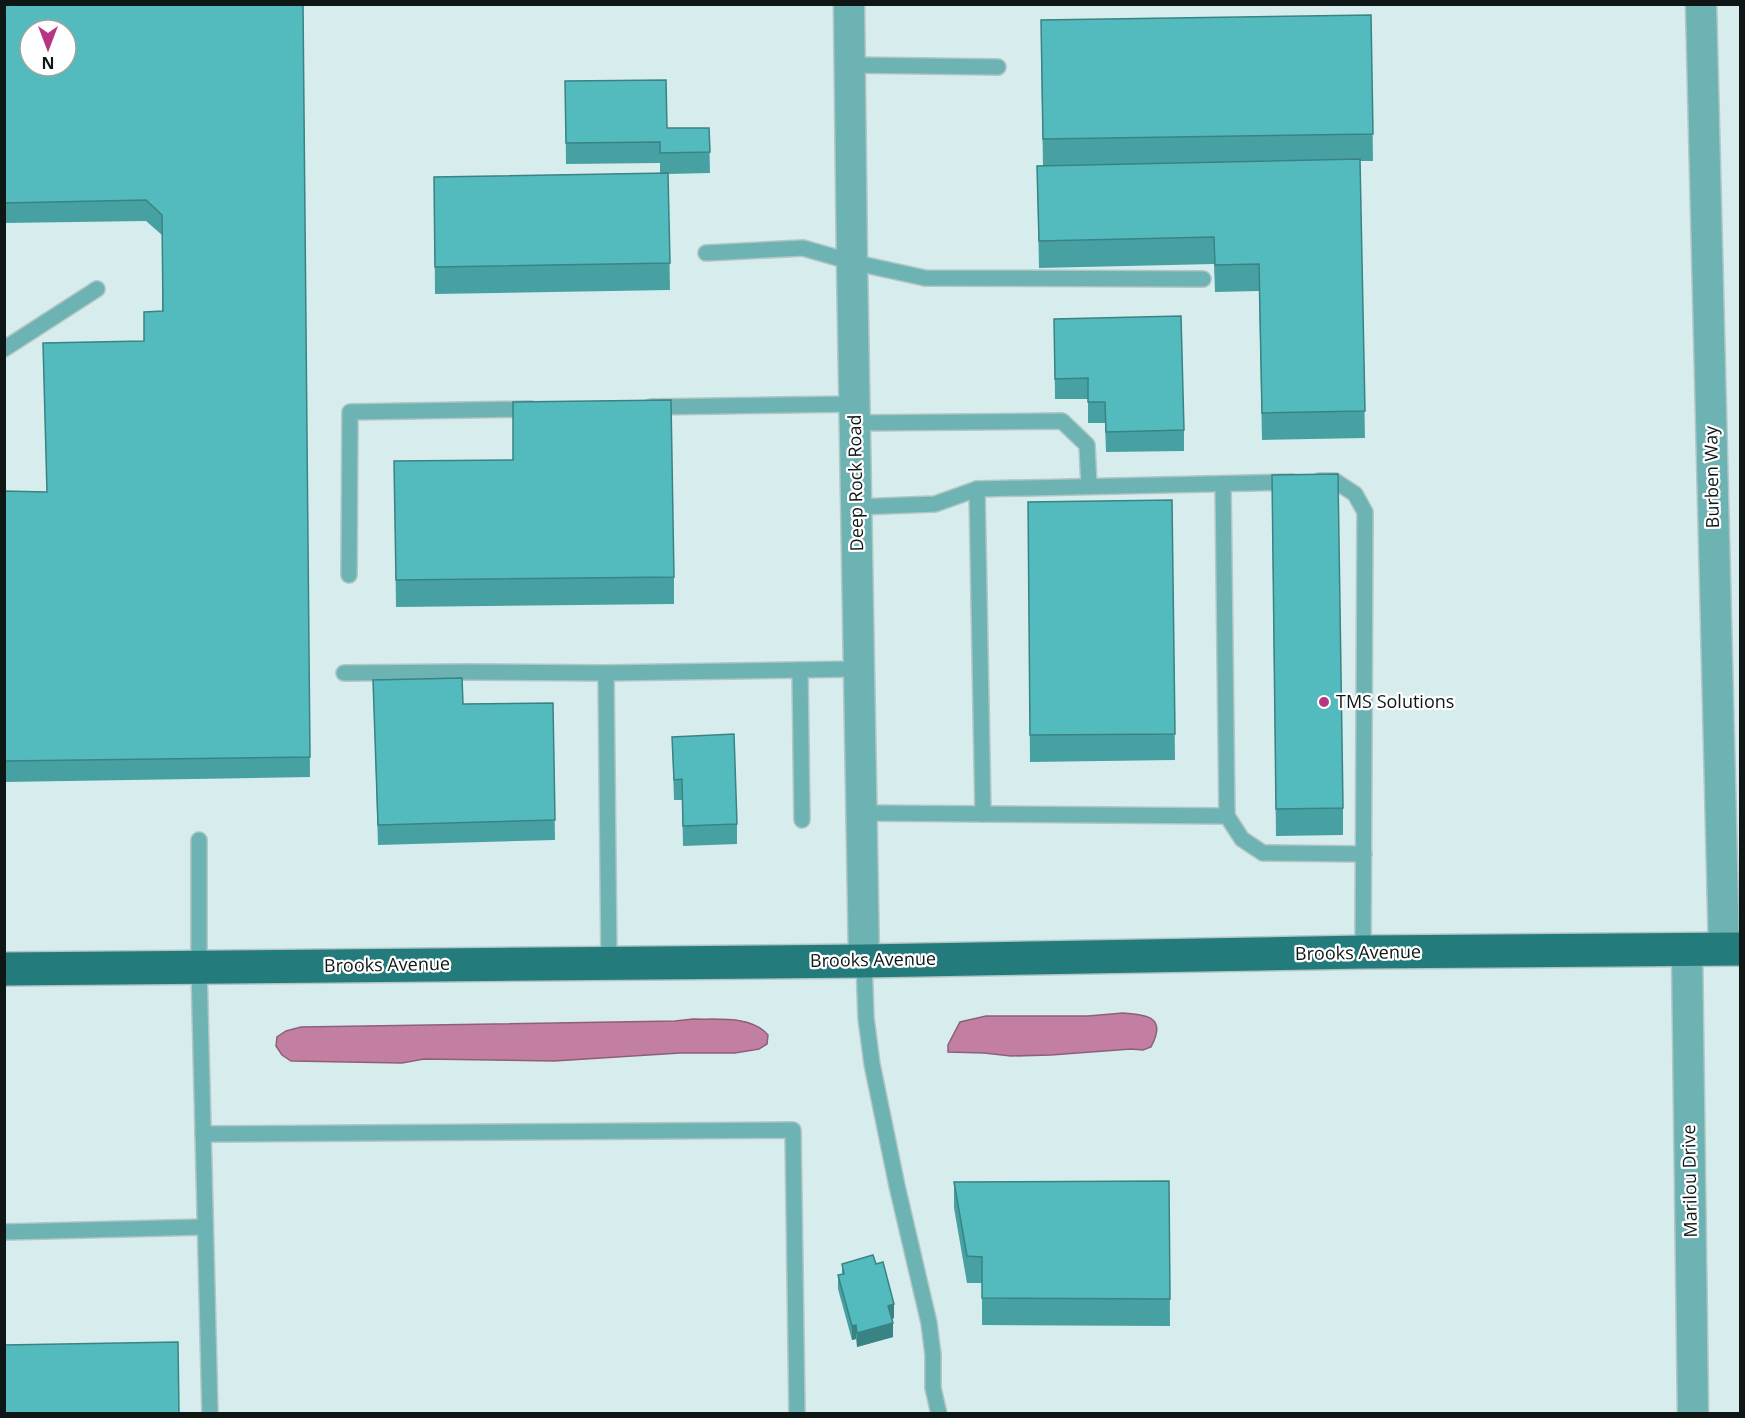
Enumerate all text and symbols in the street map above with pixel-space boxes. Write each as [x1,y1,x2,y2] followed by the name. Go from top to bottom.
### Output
[18,18,78,78] north arrow
[41,52,55,74] text: N
[842,415,868,552] street label: Deep Rock Road
[1698,425,1724,528] street label: Burben Way
[1336,689,1454,713] place label: TMS Solutions
[1317,695,1331,709] marker: TMS Solutions
[1295,939,1421,965] street label: Brooks Avenue
[810,946,936,972] street label: Brooks Avenue
[324,951,450,977] street label: Brooks Avenue
[1676,1124,1702,1238] street label: Marilou Drive

